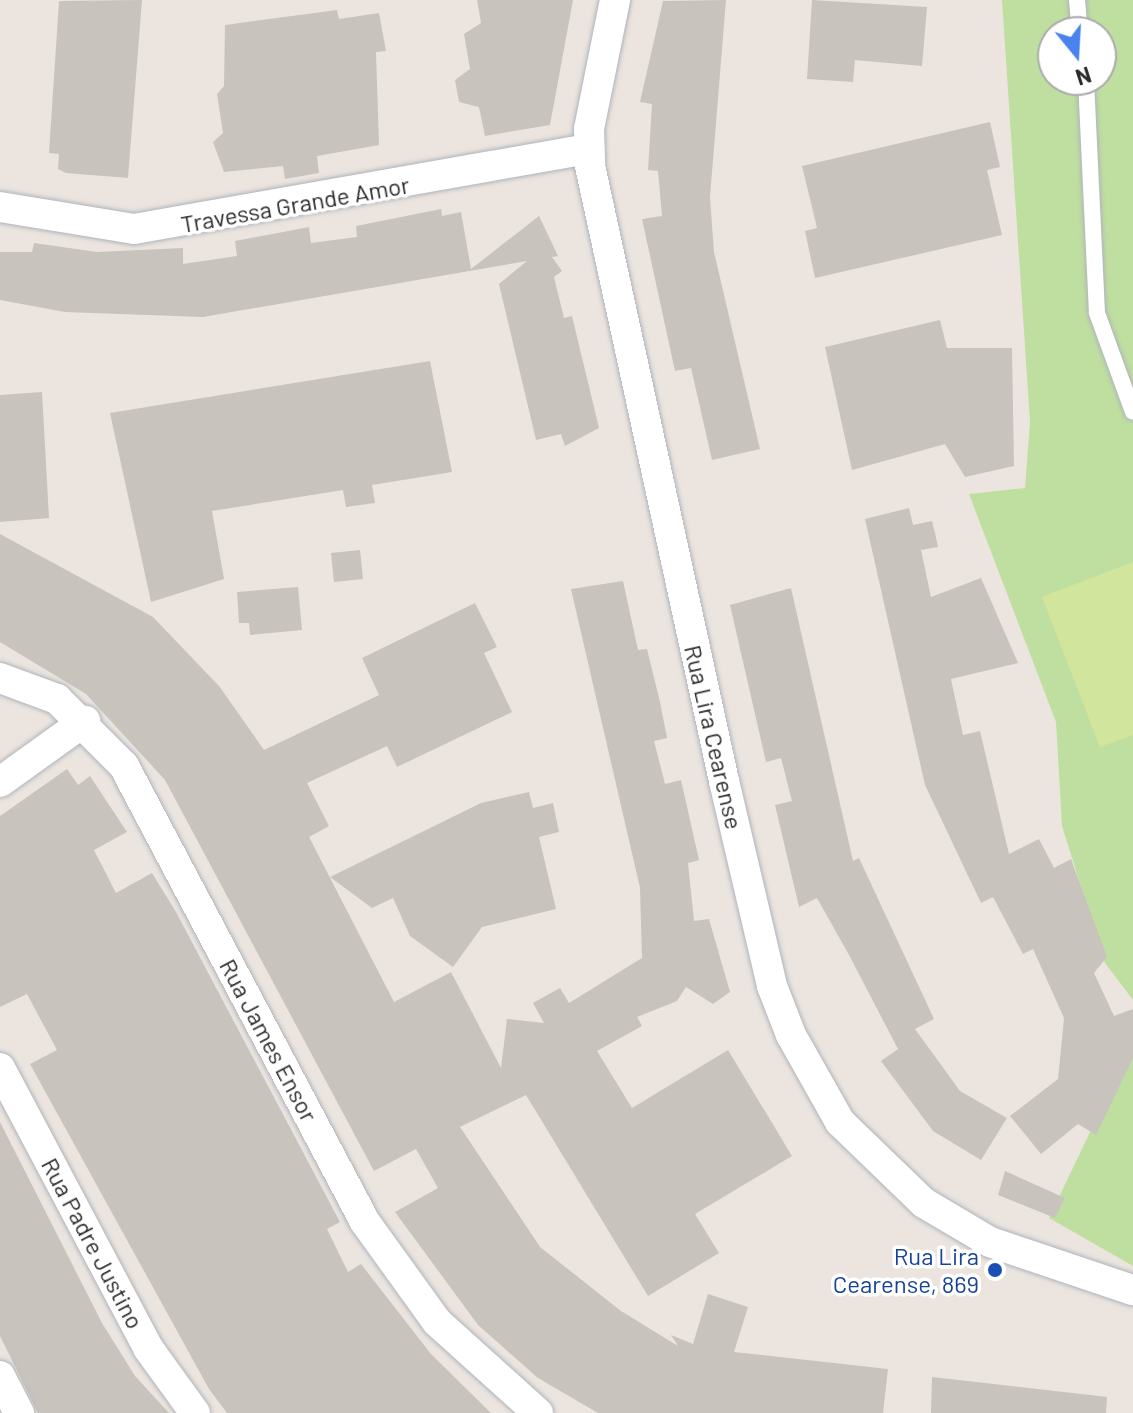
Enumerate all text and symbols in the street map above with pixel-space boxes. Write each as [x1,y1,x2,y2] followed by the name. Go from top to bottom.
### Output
[1037,16,1117,96] north arrow
[1073,62,1095,92] text: N
[178,170,412,238] street label: Travessa Grande Amor
[679,642,749,832] street label: Rua Lira Cearense
[214,954,324,1126] street label: Rua James Ensor
[36,1153,150,1333] street label: Rua Padre Justino
[833,1242,979,1298] place label: Rua Lira Cearense, 869
[986,1261,1004,1279] marker: Rua Lira Cearense, 869

